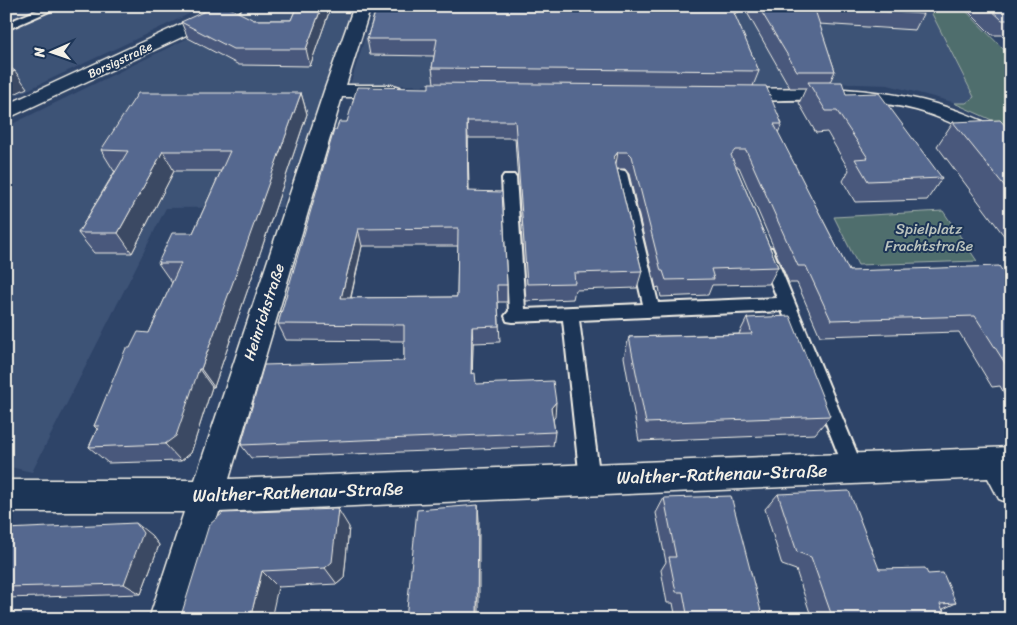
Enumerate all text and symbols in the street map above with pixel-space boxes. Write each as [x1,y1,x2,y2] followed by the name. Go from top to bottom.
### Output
[28,28,78,78] north arrow
[84,35,156,85] street label: Borsigstraße
[27,47,52,59] text: N
[885,216,974,259] park label: Spielplatz Frachtstraße
[236,260,292,364] street label: Heinrichstraße
[616,454,828,494] street label: Walther-Rathenau-Straße
[192,472,404,512] street label: Walther-Rathenau-Straße

